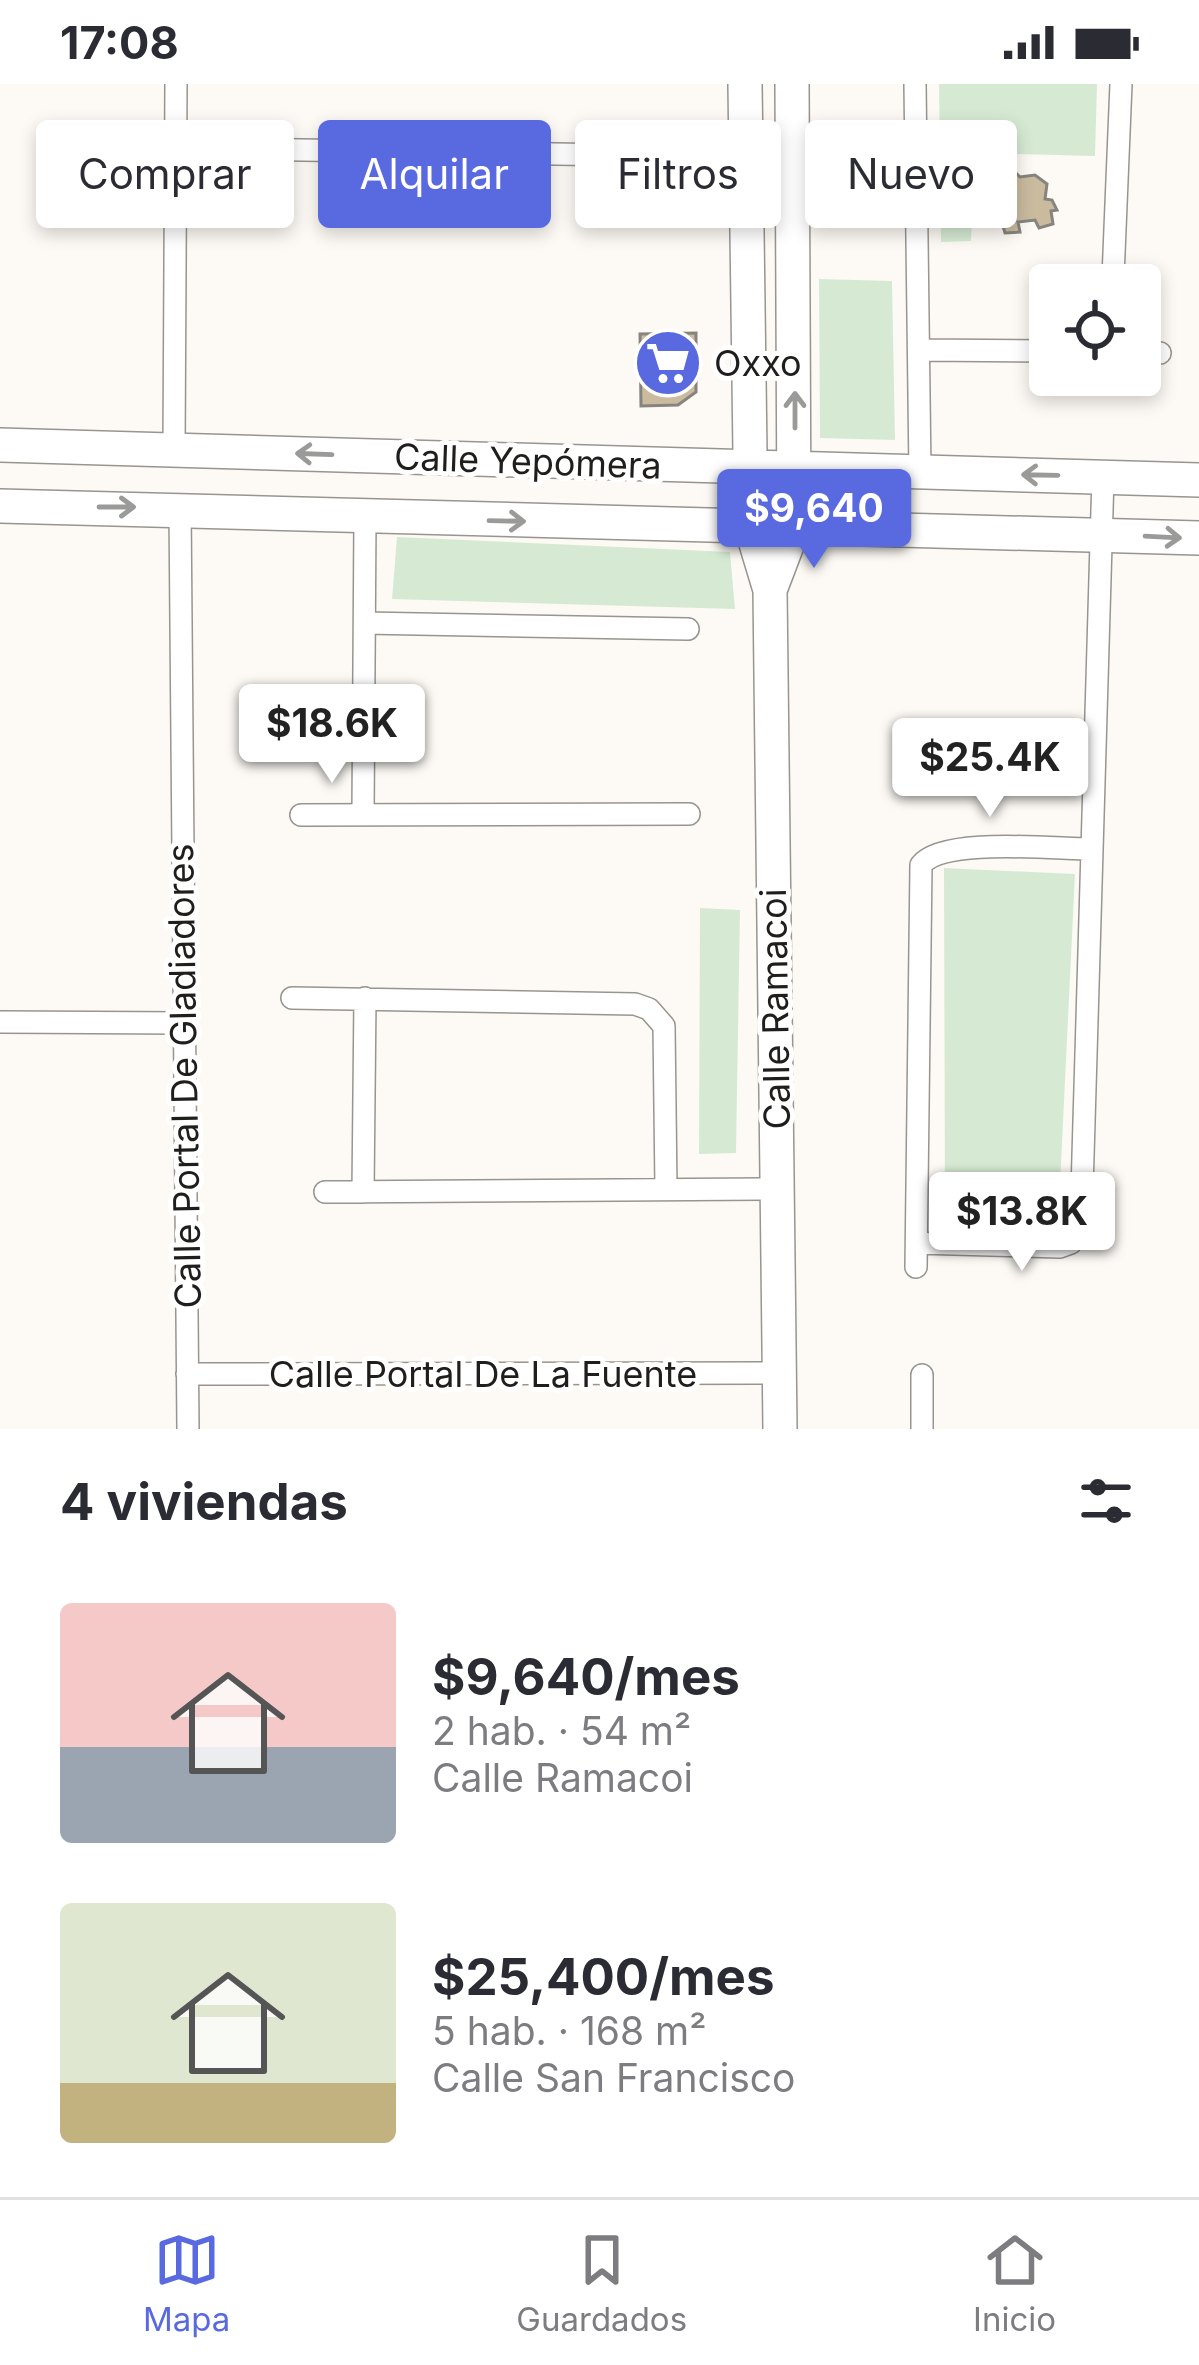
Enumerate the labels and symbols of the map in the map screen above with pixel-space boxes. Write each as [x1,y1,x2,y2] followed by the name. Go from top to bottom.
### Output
[633,328,703,398] supermarket icon: Oxxo
[714,341,802,385] place label: Oxxo
[783,391,806,430] one-way arrow
[393,434,663,488] street label: Calle Yepómera
[295,442,334,465] one-way arrow
[1021,464,1060,487] one-way arrow
[716,469,912,571] pin: $9,640
[97,496,136,518] one-way arrow
[487,510,526,532] one-way arrow
[1143,526,1182,549] one-way arrow
[234,684,430,786] pin: $18.6K
[892,718,1088,820] pin: $25.4K
[158,843,210,1309] street label: Calle Portal De Gladiadores
[751,888,799,1130] street label: Calle Ramacoi
[924,1172,1120,1274] pin: $13.8K
[269,1352,697,1396] street label: Calle Portal De La Fuente

